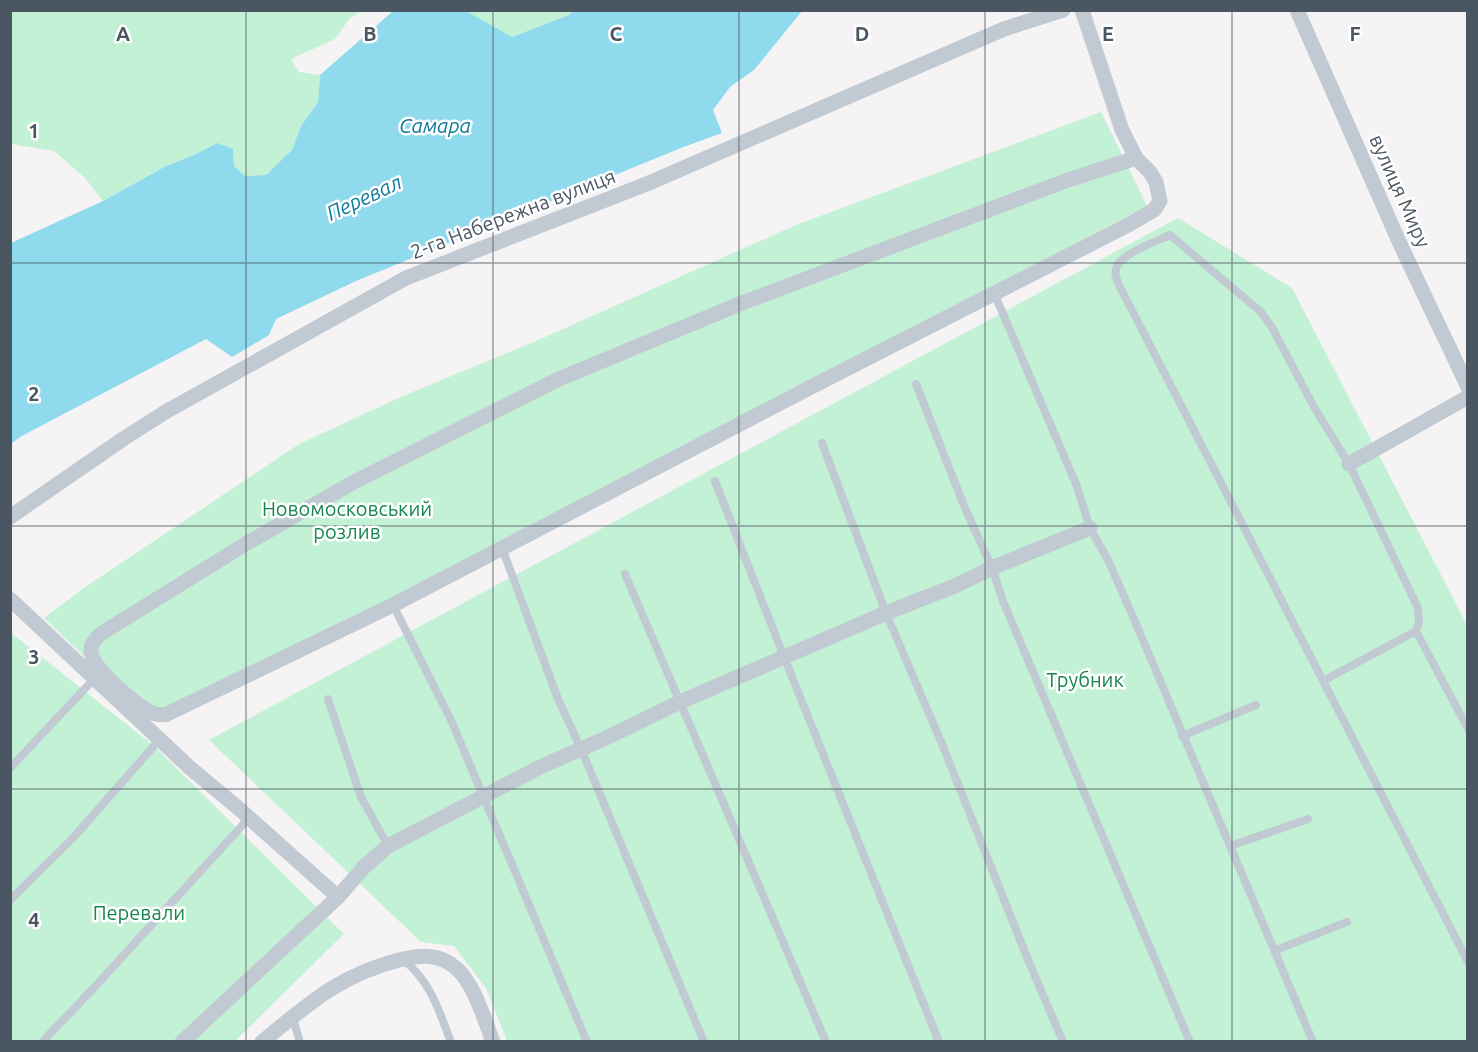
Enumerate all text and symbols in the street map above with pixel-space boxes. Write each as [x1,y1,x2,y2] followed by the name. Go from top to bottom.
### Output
[116,22,130,45] text: A
[363,22,377,45] text: B
[610,22,623,45] text: C
[855,22,869,45] text: D
[1102,22,1114,45] text: E
[1349,22,1361,45] text: F
[399,113,471,137] water label: Самара
[28,119,40,142] text: 1
[1365,131,1436,251] street label: вулиця Миру
[407,164,618,263] street label: 2-га Набережна вулиця
[322,169,405,225] water label: Перевал
[28,382,40,405] text: 2
[262,497,432,543] park label: Новомосковський розлив
[28,645,40,668] text: 3
[1046,668,1124,691] park label: Трубник
[93,901,185,924] park label: Перевали
[28,908,40,931] text: 4

